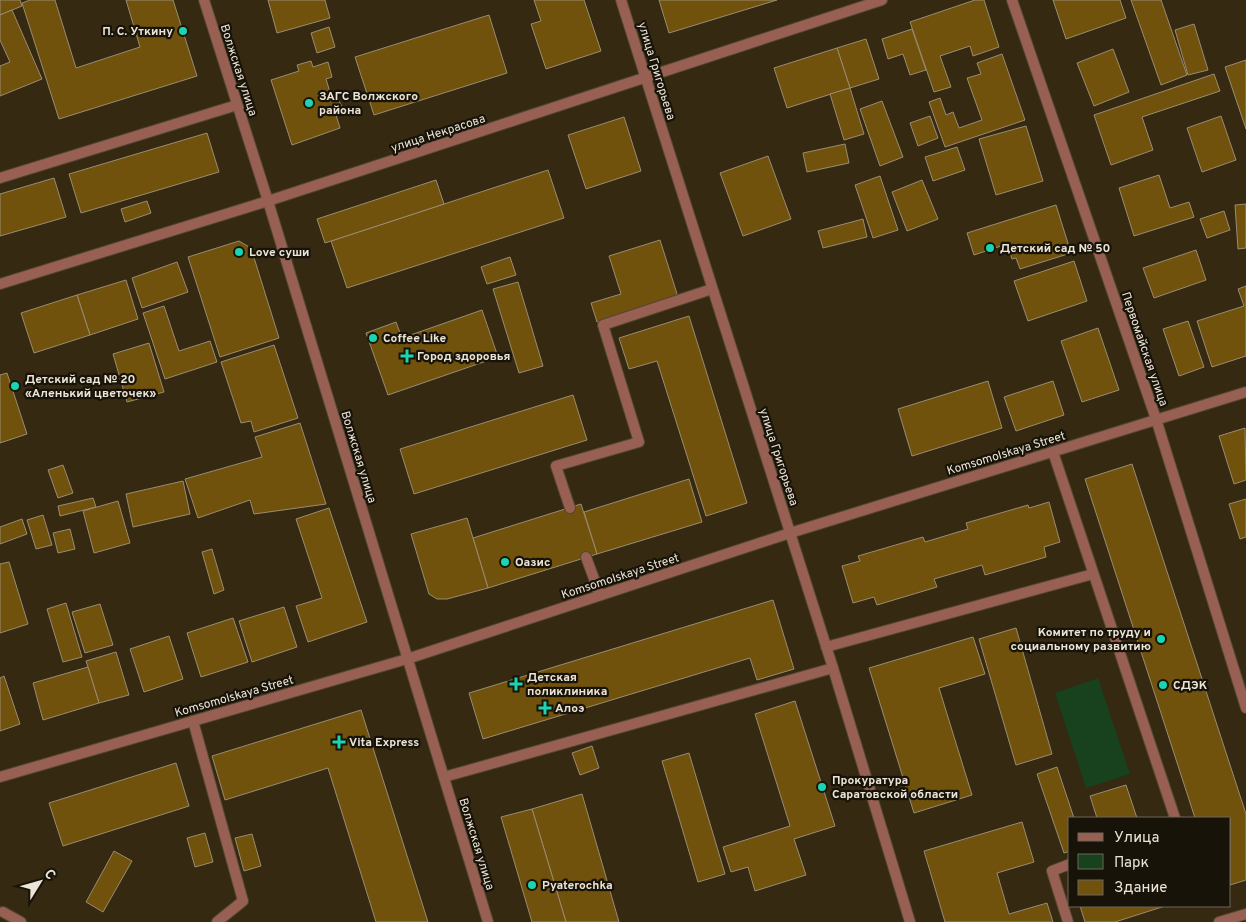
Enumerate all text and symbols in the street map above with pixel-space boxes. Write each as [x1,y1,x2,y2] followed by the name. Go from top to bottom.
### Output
[634,20,679,122] street label: улица Григорьева
[216,22,260,118] street label: Волжская улица
[102,24,173,40] place label: П. С. Уткину
[177,25,189,37] marker: П. С. Уткину
[319,89,418,119] place label: ЗАГС Волжского района
[303,97,315,109] marker: ЗАГС Волжского района
[389,111,488,157] street label: улица Некрасова
[1000,241,1111,257] place label: Детский сад № 50
[984,242,996,254] marker: Детский сад № 50
[249,245,310,261] place label: Love суши
[233,246,245,258] marker: Love суши
[1117,290,1171,409] street label: Первомайская улица
[383,331,446,347] place label: Coffee Like
[367,332,379,344] marker: Coffee Like
[417,349,511,365] place label: Город здоровья
[401,350,413,362] marker: Город здоровья
[25,372,156,402] place label: Детский сад № 20 «Аленький цветочек»
[9,380,21,392] marker: Детский сад № 20 «Аленький цветочек»
[755,406,801,508] street label: улица Григорьева
[336,409,380,505] street label: Волжская улица
[945,428,1067,480] street label: Komsomolskaya Street
[559,550,681,604] street label: Komsomolskaya Street
[515,555,550,571] place label: Оазис
[499,556,511,568] marker: Оазис
[1011,625,1151,655] place label: Комитет по труду и социальному развитию
[1155,633,1167,645] marker: Комитет по труду и социальному развитию
[527,670,607,700] place label: Детская поликлиника
[173,672,296,722] street label: Komsomolskaya Street
[509,677,523,691] marker: Детская поликлиника
[1173,678,1208,694] place label: СДЭК
[1157,679,1169,691] marker: СДЭК
[555,701,585,717] place label: Алоэ
[539,702,551,714] marker: Алоэ
[349,735,419,751] place label: Vita Express
[333,736,345,748] marker: Vita Express
[832,773,958,803] place label: Прокуратура Саратовской области
[816,781,828,793] marker: Прокуратура Саратовской области
[454,796,498,892] street label: Волжская улица
[1068,817,1231,907] legend
[1114,829,1159,848] text: Улица
[1114,854,1149,873] text: Парк
[15,857,65,907] north arrow
[40,866,59,884] text: С
[542,878,613,894] place label: Pyaterochka
[526,879,538,891] marker: Pyaterochka
[1114,879,1167,898] text: Здание

